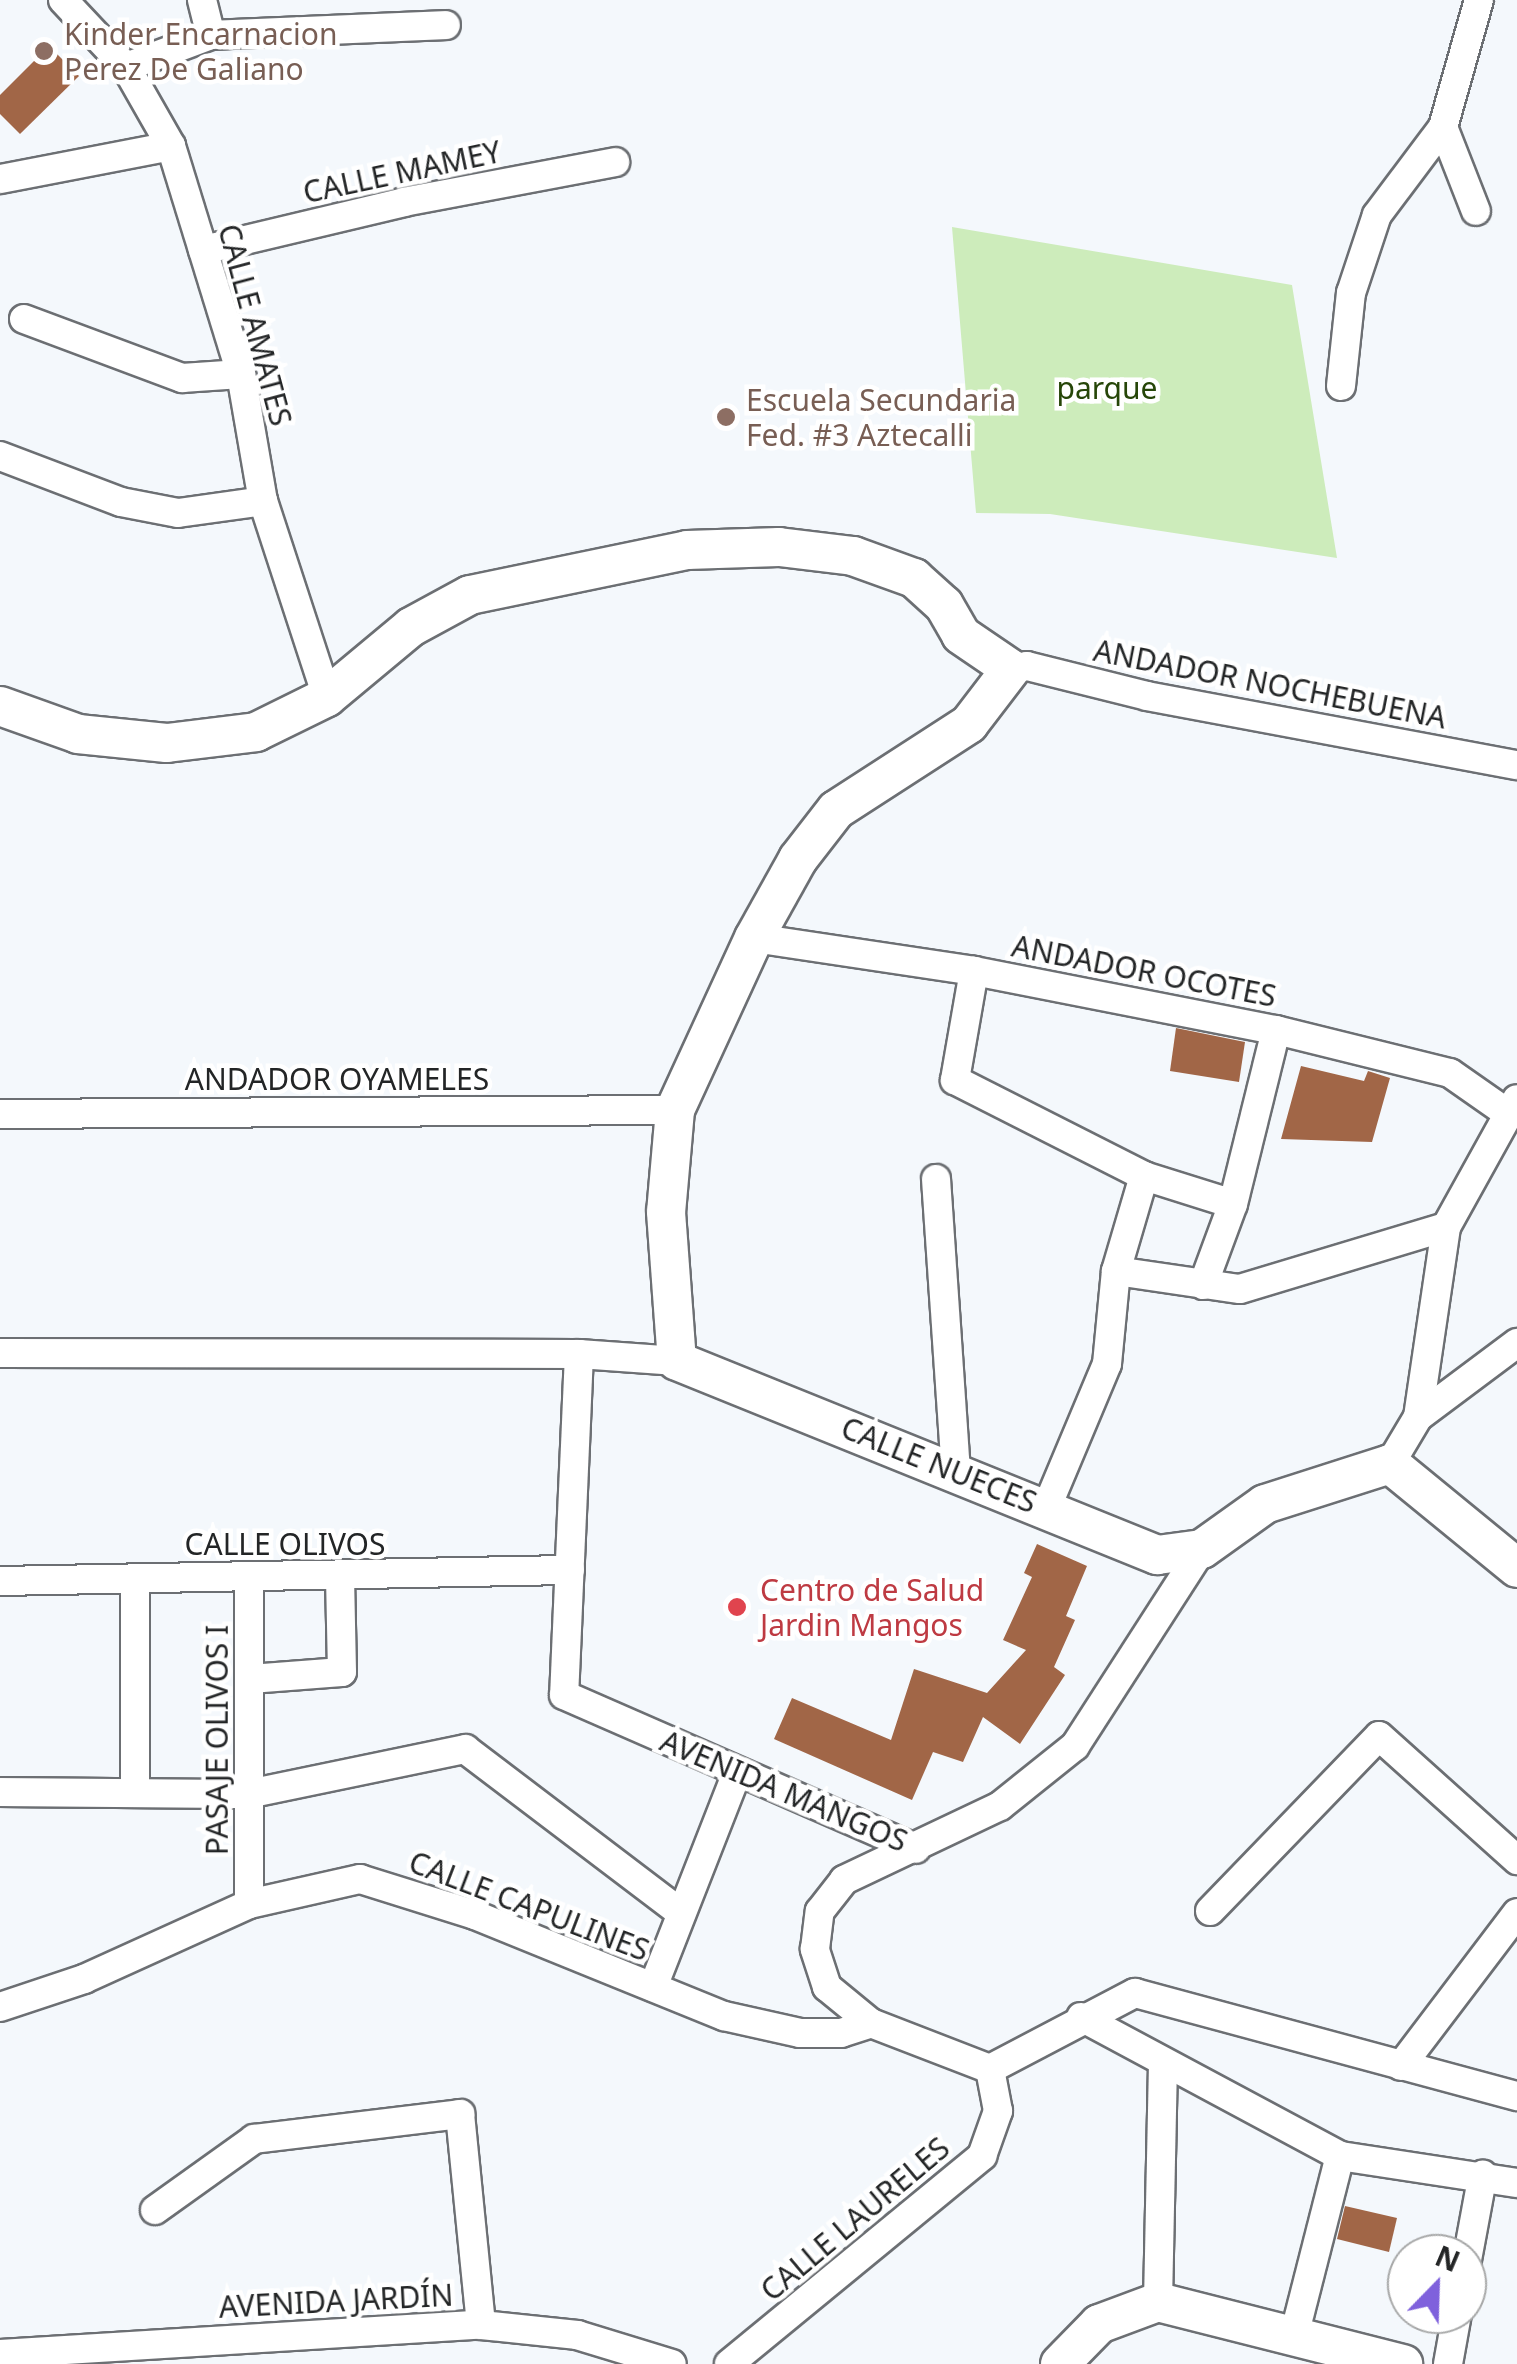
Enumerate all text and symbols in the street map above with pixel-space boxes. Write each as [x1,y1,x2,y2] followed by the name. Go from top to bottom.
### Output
[64,16,337,86] place label: Kinder Encarnacion Perez De Galiano
[33,40,55,62] marker: Kinder Encarnacion Perez De Galiano
[300,133,504,211] street label: CALLE MAMEY
[211,220,299,430] street label: CALLE AMATES
[1057,370,1157,406] park label: parque
[746,382,1016,452] place label: Escuela Secundaria Fed. #3 Aztecalli
[715,406,737,428] marker: Escuela Secundaria Fed. #3 Aztecalli
[1091,632,1449,736] street label: ANDADOR NOCHEBUENA
[1009,928,1279,1014] street label: ANDADOR OCOTES
[185,1061,489,1097] street label: ANDADOR OYAMELES
[836,1409,1042,1521] street label: CALLE NUECES
[185,1526,385,1562] street label: CALLE OLIVOS
[760,1572,984,1642] place label: Centro de Salud Jardin Mangos
[724,1594,750,1620] marker: Centro de Salud Jardin Mangos
[199,1625,235,1855] street label: PASAJE OLIVOS I
[655,1723,913,1859] street label: AVENIDA MANGOS
[404,1844,654,1968] street label: CALLE CAPULINES
[753,2130,957,2308] street label: CALLE LAURELES
[1387,2234,1487,2334] north arrow
[1430,2236,1466,2280] text: N
[218,2277,454,2325] street label: AVENIDA JARDÍN

